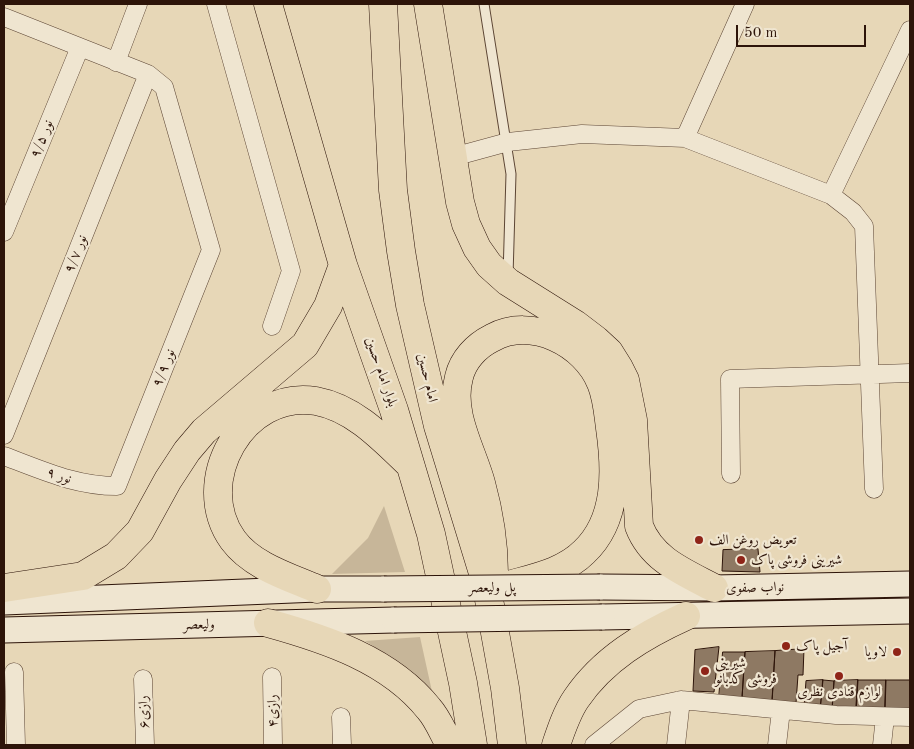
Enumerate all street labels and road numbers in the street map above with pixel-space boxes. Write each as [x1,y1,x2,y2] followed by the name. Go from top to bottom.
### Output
[27,117,57,161] street label: نور ۹/۵
[61,232,91,276] street label: نور ۹/۷
[361,335,401,409] street label: بلوار امام حسین
[149,346,179,390] street label: نور ۹/۹
[413,352,441,404] street label: امام حسین
[44,464,74,488] street label: نور ۹
[468,579,516,597] street label: پل ولیعصر
[726,579,784,597] street label: نواب صفوی
[183,616,215,634] street label: ولیعصر
[264,694,282,728] street label: رازی۴
[135,695,153,729] street label: رازی۶

